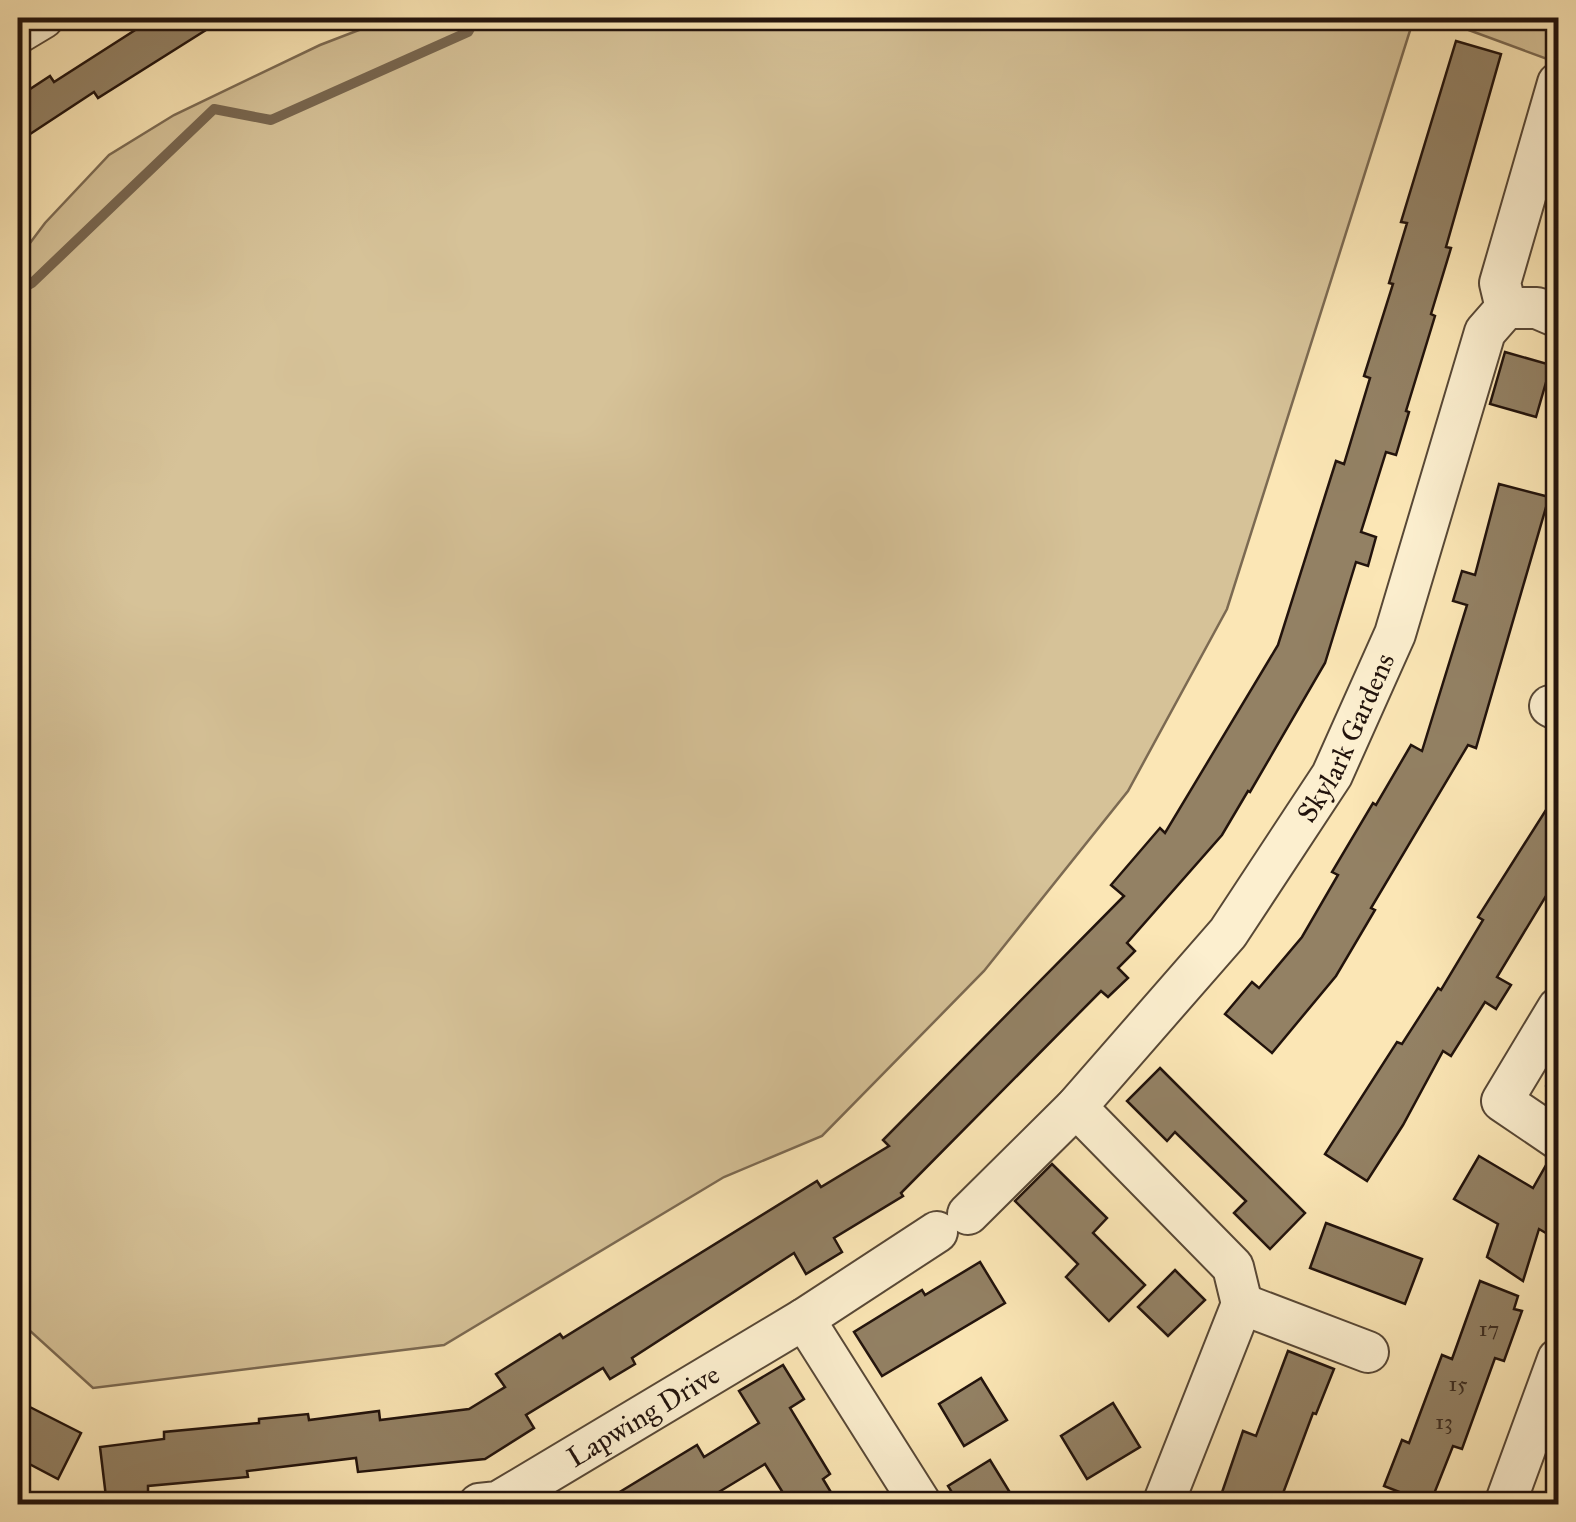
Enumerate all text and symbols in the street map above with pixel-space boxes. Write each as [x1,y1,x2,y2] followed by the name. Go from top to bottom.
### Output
[1288,647,1402,829] street label: Skylark Gardens
[1479,1315,1499,1342] house number: 17
[560,1356,726,1474] street label: Lapwing Drive
[1449,1370,1467,1397] house number: 15
[1435,1408,1453,1435] house number: 13

